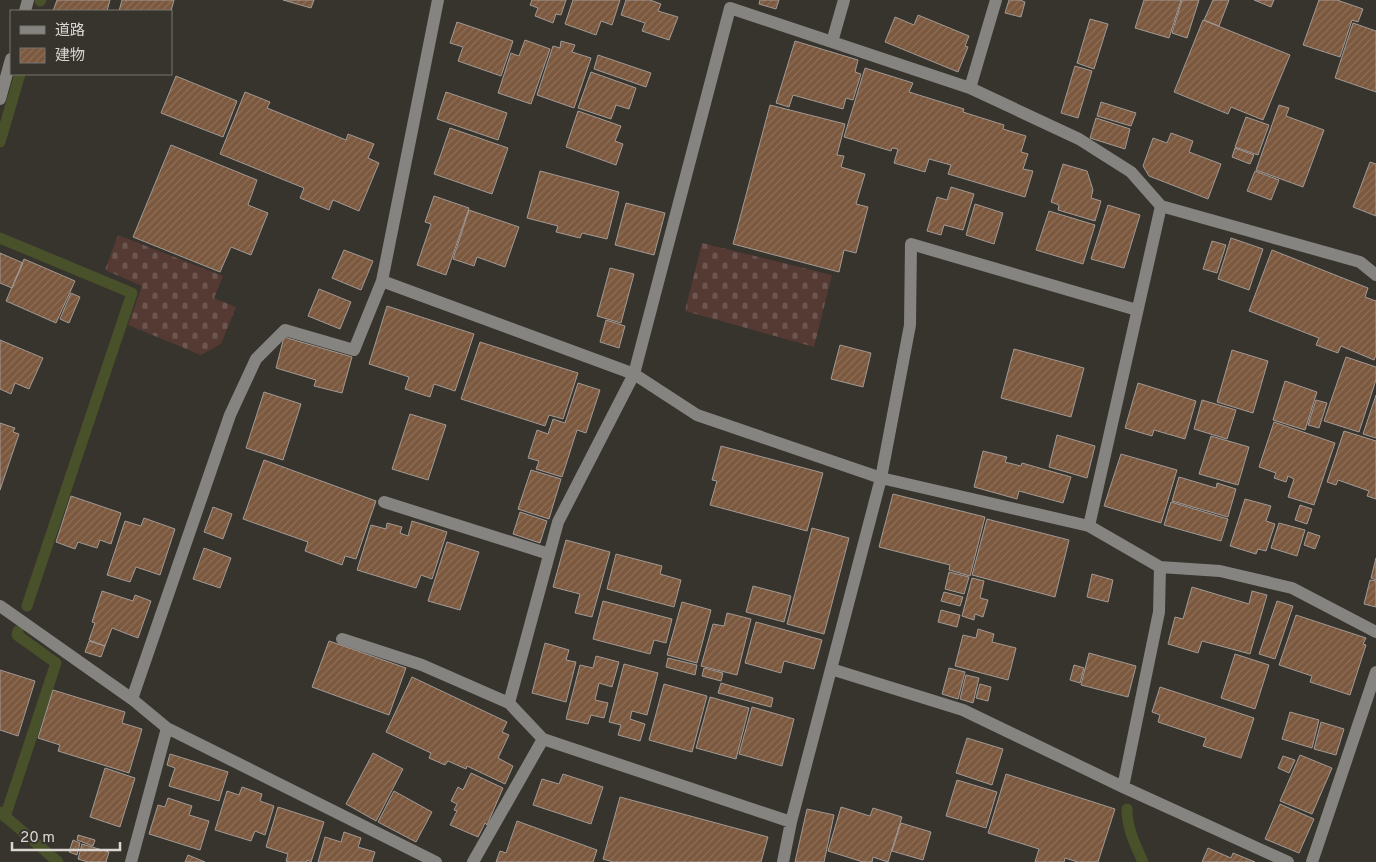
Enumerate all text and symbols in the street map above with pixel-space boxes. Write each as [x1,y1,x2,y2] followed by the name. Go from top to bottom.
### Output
[10,10,172,75] legend
[55,22,85,41] text: 道路
[55,47,85,66] text: 建物
[12,820,120,852] scale bar
[20,829,55,848] text: 20 m

